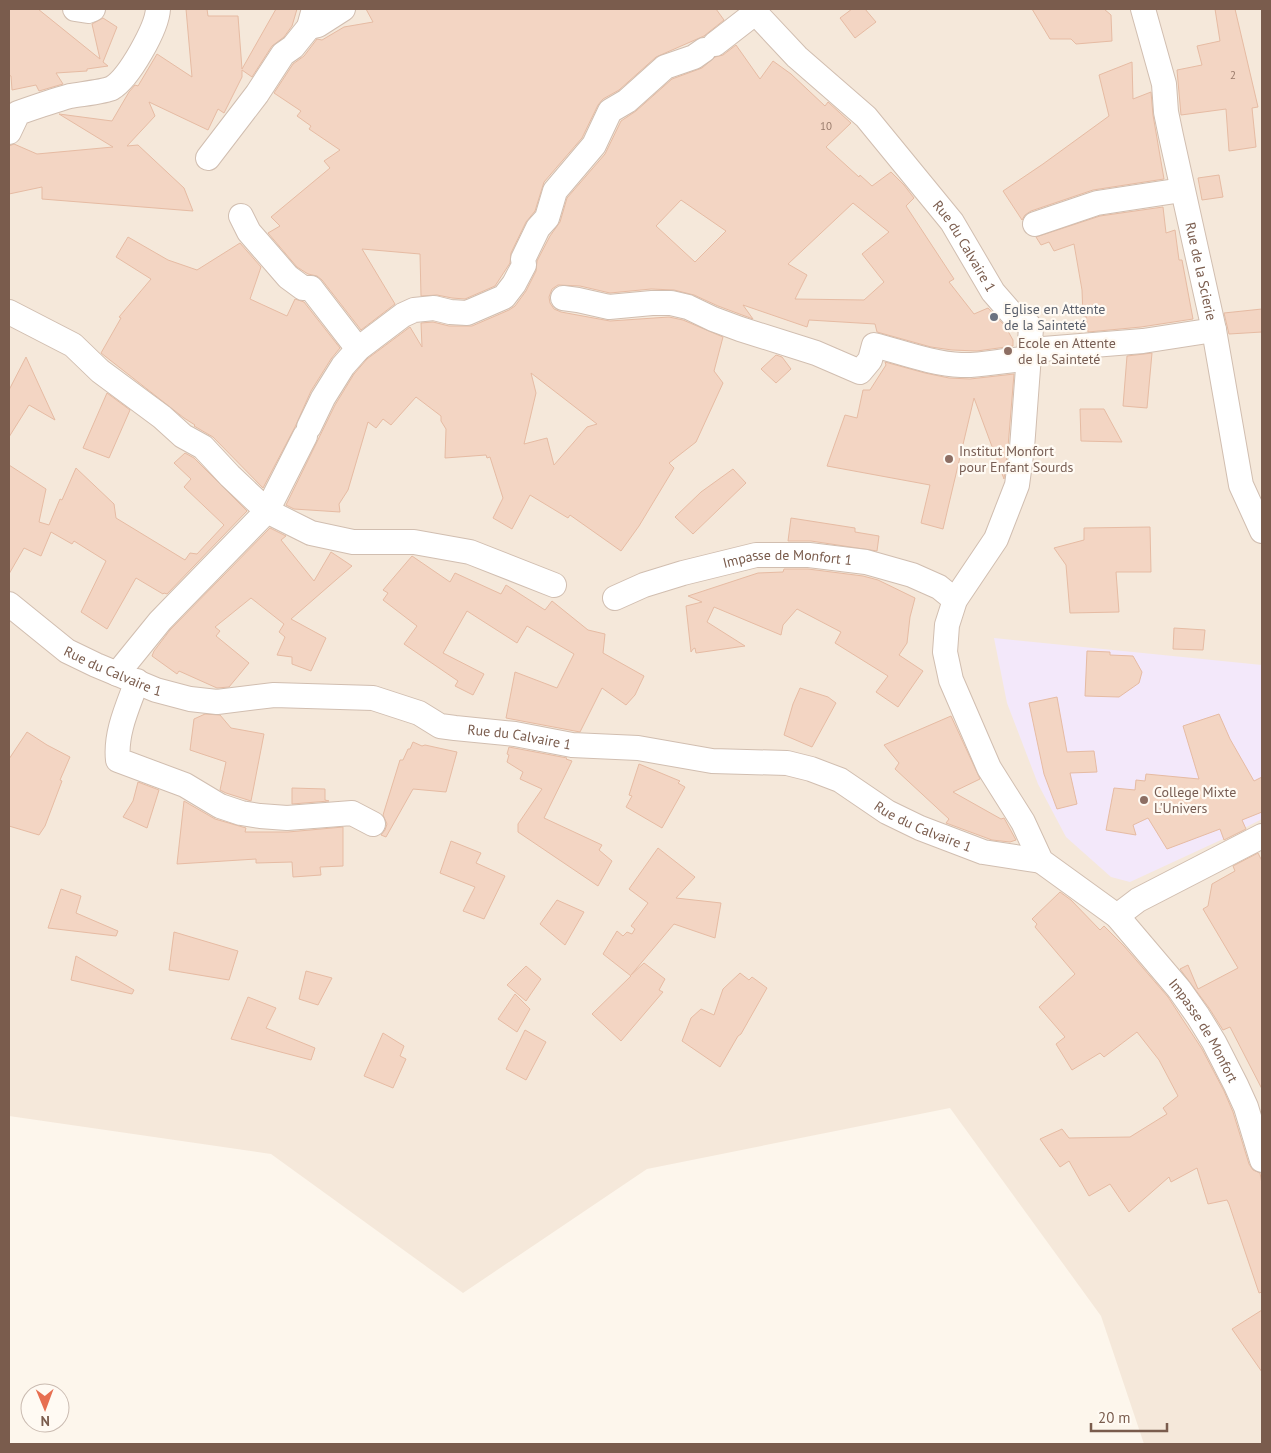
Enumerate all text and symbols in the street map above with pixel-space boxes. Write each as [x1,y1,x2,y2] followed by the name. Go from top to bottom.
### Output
[1230,68,1236,82] house number: 2
[820,119,832,133] house number: 10
[929,197,1000,295] street label: Rue du Calvaire 1
[1181,220,1221,322] street label: Rue de la Scierie
[1004,300,1105,334] place label: Eglise en Attente de la Sainteté
[988,311,1000,323] marker: Eglise en Attente de la Sainteté
[1018,334,1116,368] place label: Ecole en Attente de la Sainteté
[1002,345,1014,357] marker: Ecole en Attente de la Sainteté
[959,442,1074,476] place label: Institut Monfort pour Enfant Sourds
[943,453,955,465] marker: Institut Monfort pour Enfant Sourds
[721,546,853,572] street label: Impasse de Monfort 1
[61,642,164,700] street label: Rue du Calvaire 1
[467,720,573,754] street label: Rue du Calvaire 1
[1154,783,1236,817] place label: College Mixte L'Univers
[1138,794,1150,806] marker: College Mixte L'Univers
[871,797,974,856] street label: Rue du Calvaire 1
[1165,975,1242,1086] street label: Impasse de Monfort
[20,1383,70,1433] north arrow
[1091,1400,1167,1432] scale bar
[1098,1408,1131,1427] text: 20 m
[40,1412,50,1430] text: N

